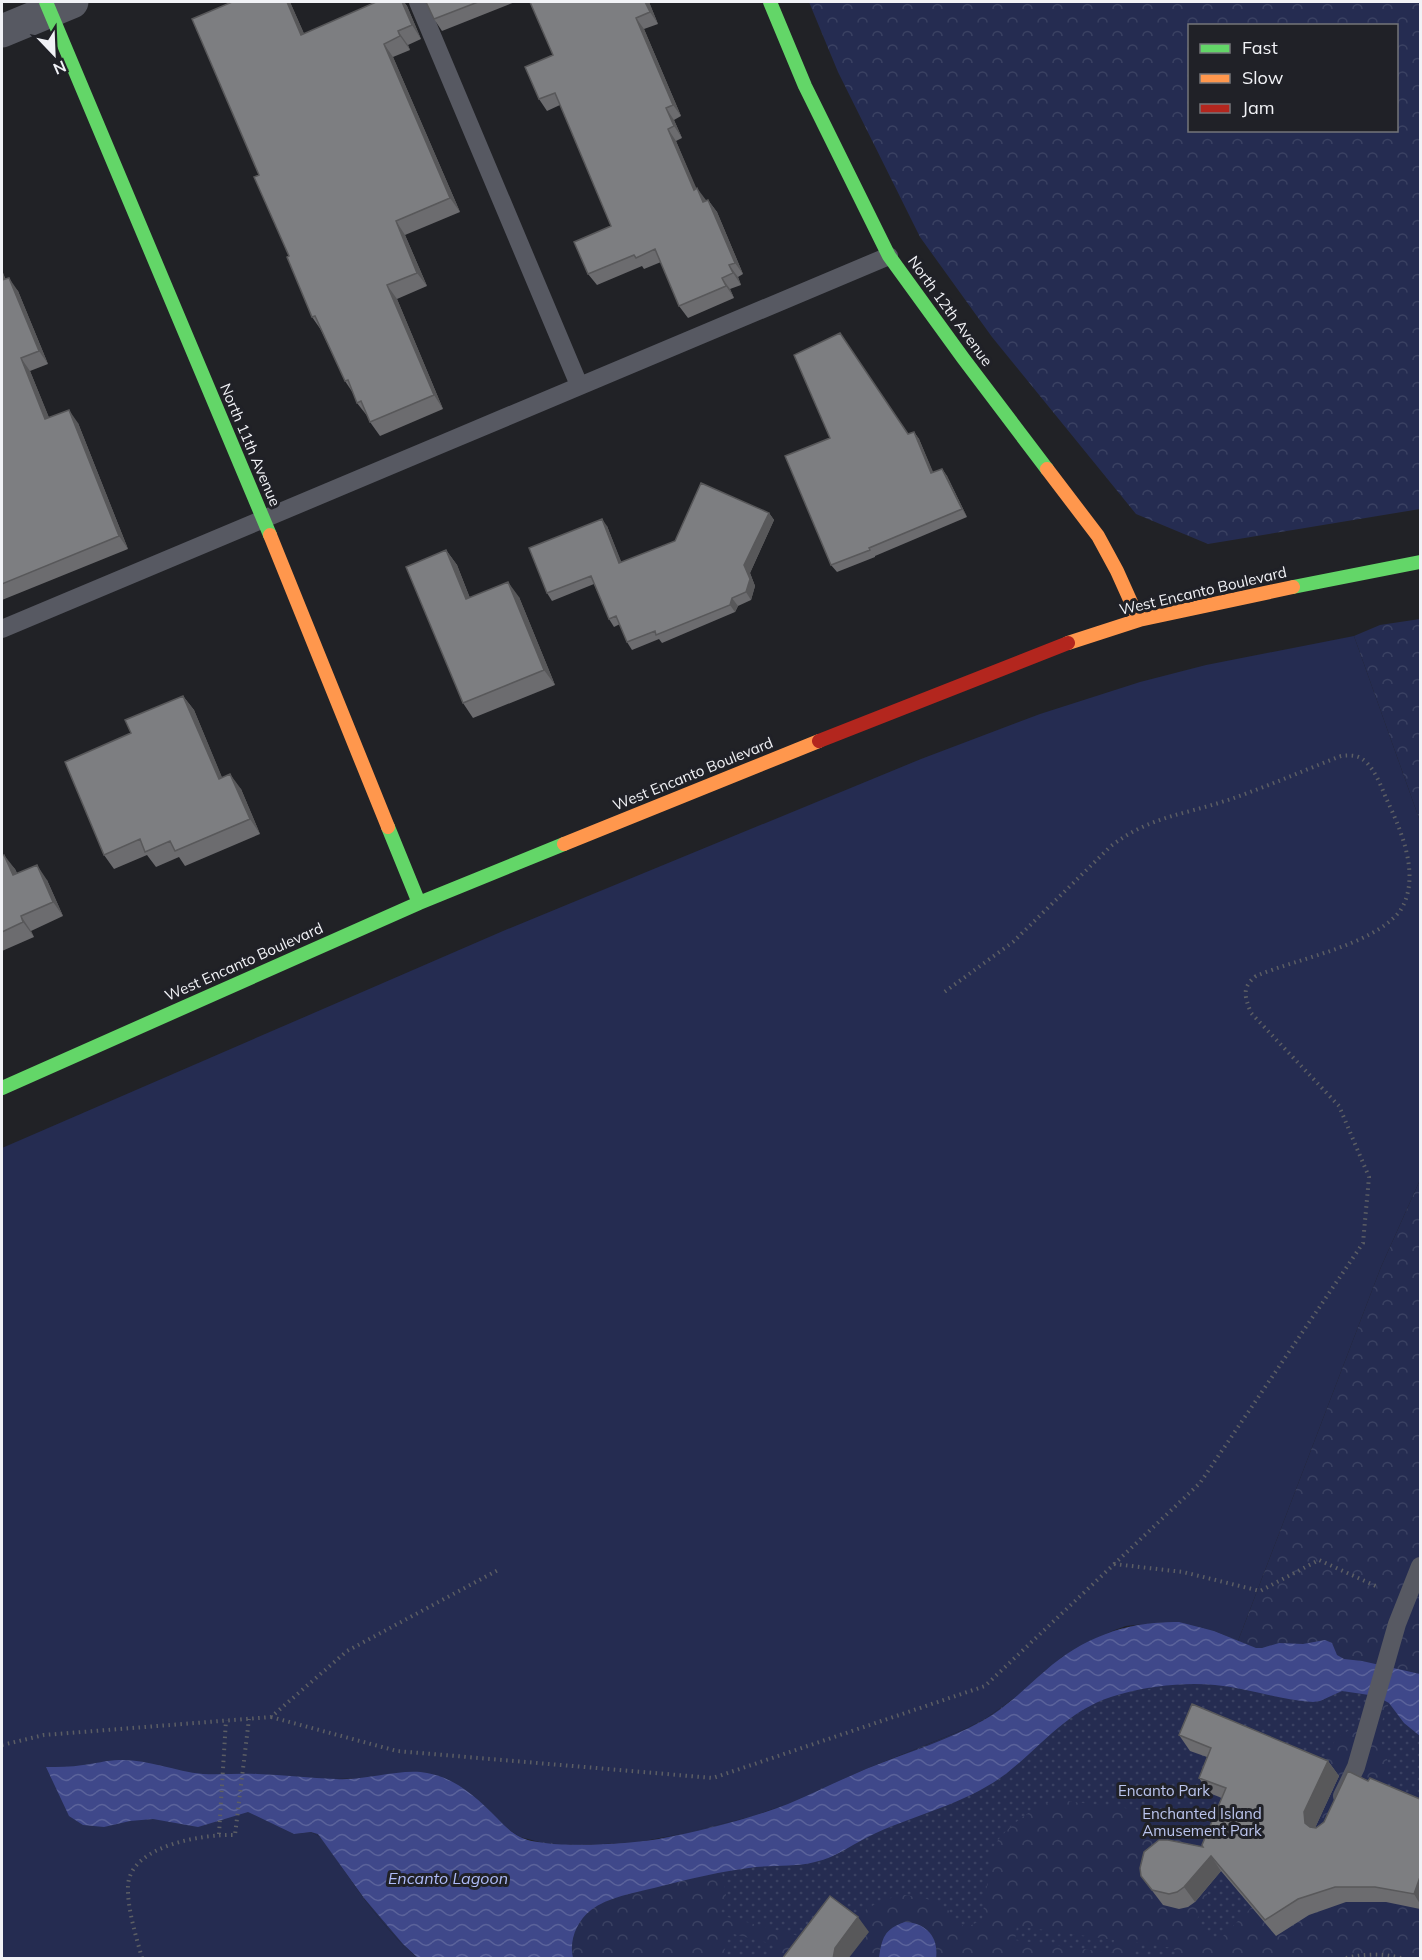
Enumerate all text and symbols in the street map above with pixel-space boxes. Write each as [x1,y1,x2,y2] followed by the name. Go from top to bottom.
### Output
[24,24,84,84] north arrow
[1188,24,1398,132] legend
[1242,36,1278,59] text: Fast
[50,56,69,79] text: N
[1242,66,1284,89] text: Slow
[1242,96,1275,119] text: Jam
[904,252,997,370] street label: North 12th Avenue
[216,380,285,509] street label: North 11th Avenue
[1117,562,1288,619] street label: West Encanto Boulevard
[610,733,776,814] street label: West Encanto Boulevard
[162,918,326,1005] street label: West Encanto Boulevard
[1118,1781,1210,1800] park label: Encanto Park
[1142,1804,1262,1840] park label: Enchanted Island Amusement Park
[388,1868,508,1888] water label: Encanto Lagoon

